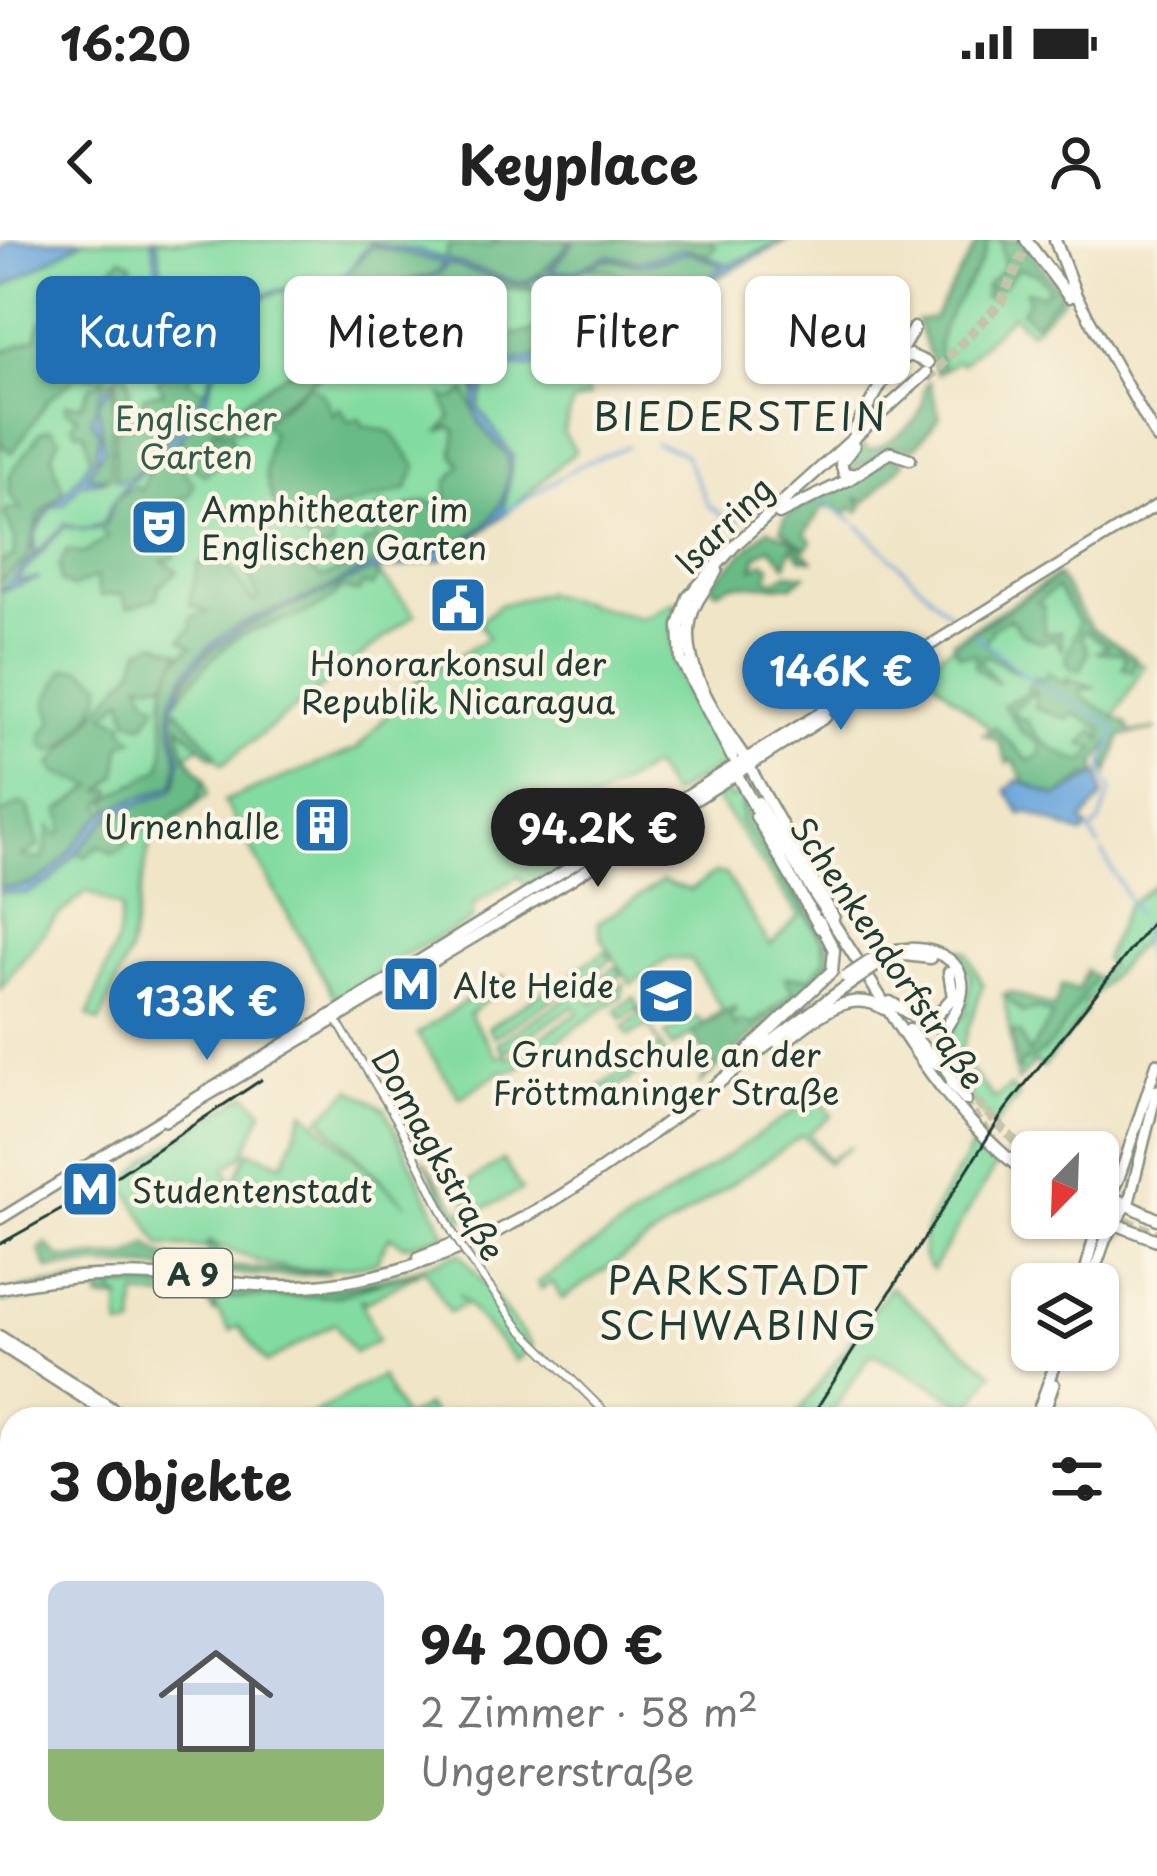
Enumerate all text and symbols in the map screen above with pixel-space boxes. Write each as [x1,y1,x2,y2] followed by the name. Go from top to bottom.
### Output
[60,8,191,76] text: 16:20
[458,122,699,203] text: Keyplace
[48,129,114,195] icon: back
[1043,129,1109,195] icon: person
[36,276,260,384] chip: Kaufen
[284,276,507,384] chip: Mieten
[531,276,721,384] chip: Filter
[745,276,910,384] chip: Neu
[593,385,889,444] district label: BIEDERSTEIN
[115,392,278,480] park label: Englischer Garten
[663,464,783,584] street label: Isarring
[201,483,487,571] place label: Amphitheater im Englischen Garten
[128,496,190,558] theatre icon: Amphitheater im Englischen Garten
[427,574,489,636] public building icon: Honorarkonsul der Republik Nicaragua
[743,631,939,733] pin: 146K €
[301,637,615,725] place label: Honorarkonsul der Republik Nicaragua
[769,640,913,699] text: 146K €
[487,788,709,890] pin: 94.2K €
[291,794,353,856] building icon: Urnenhalle
[518,797,678,856] text: 94.2K €
[104,800,280,850] place label: Urnenhalle
[779,806,999,1098] street label: Schenkendorfstraße
[380,953,442,1015] metro station icon: Alte Heide
[453,959,614,1009] place label: Alte Heide
[109,961,305,1063] pin: 133K €
[635,965,697,1027] school or university icon: Grundschule an der Fröttmaninger Straße
[136,970,278,1029] text: 133K €
[492,1028,840,1116] place label: Grundschule an der Fröttmaninger Straße
[361,1039,519,1269] street label: Domagkstraße
[1011,1131,1119,1239] north arrow
[1011,1131,1119,1371] map controls
[59,1158,121,1220] metro station icon: Studentenstadt
[132,1164,372,1214] place label: Studentenstadt
[154,1249,232,1297] road number: A 9
[599,1249,879,1353] district label: PARKSTADT SCHWABING
[1011,1263,1119,1371] button: layers
[48,1441,292,1518] text: 3 Objekte
[1044,1446,1110,1512] icon: filters
[420,1604,664,1681] text: 94 200 €
[144,1629,288,1773] icon: home
[420,1681,758,1740] text: 2 Zimmer · 58 m²
[420,1740,694,1799] text: Ungererstraße

